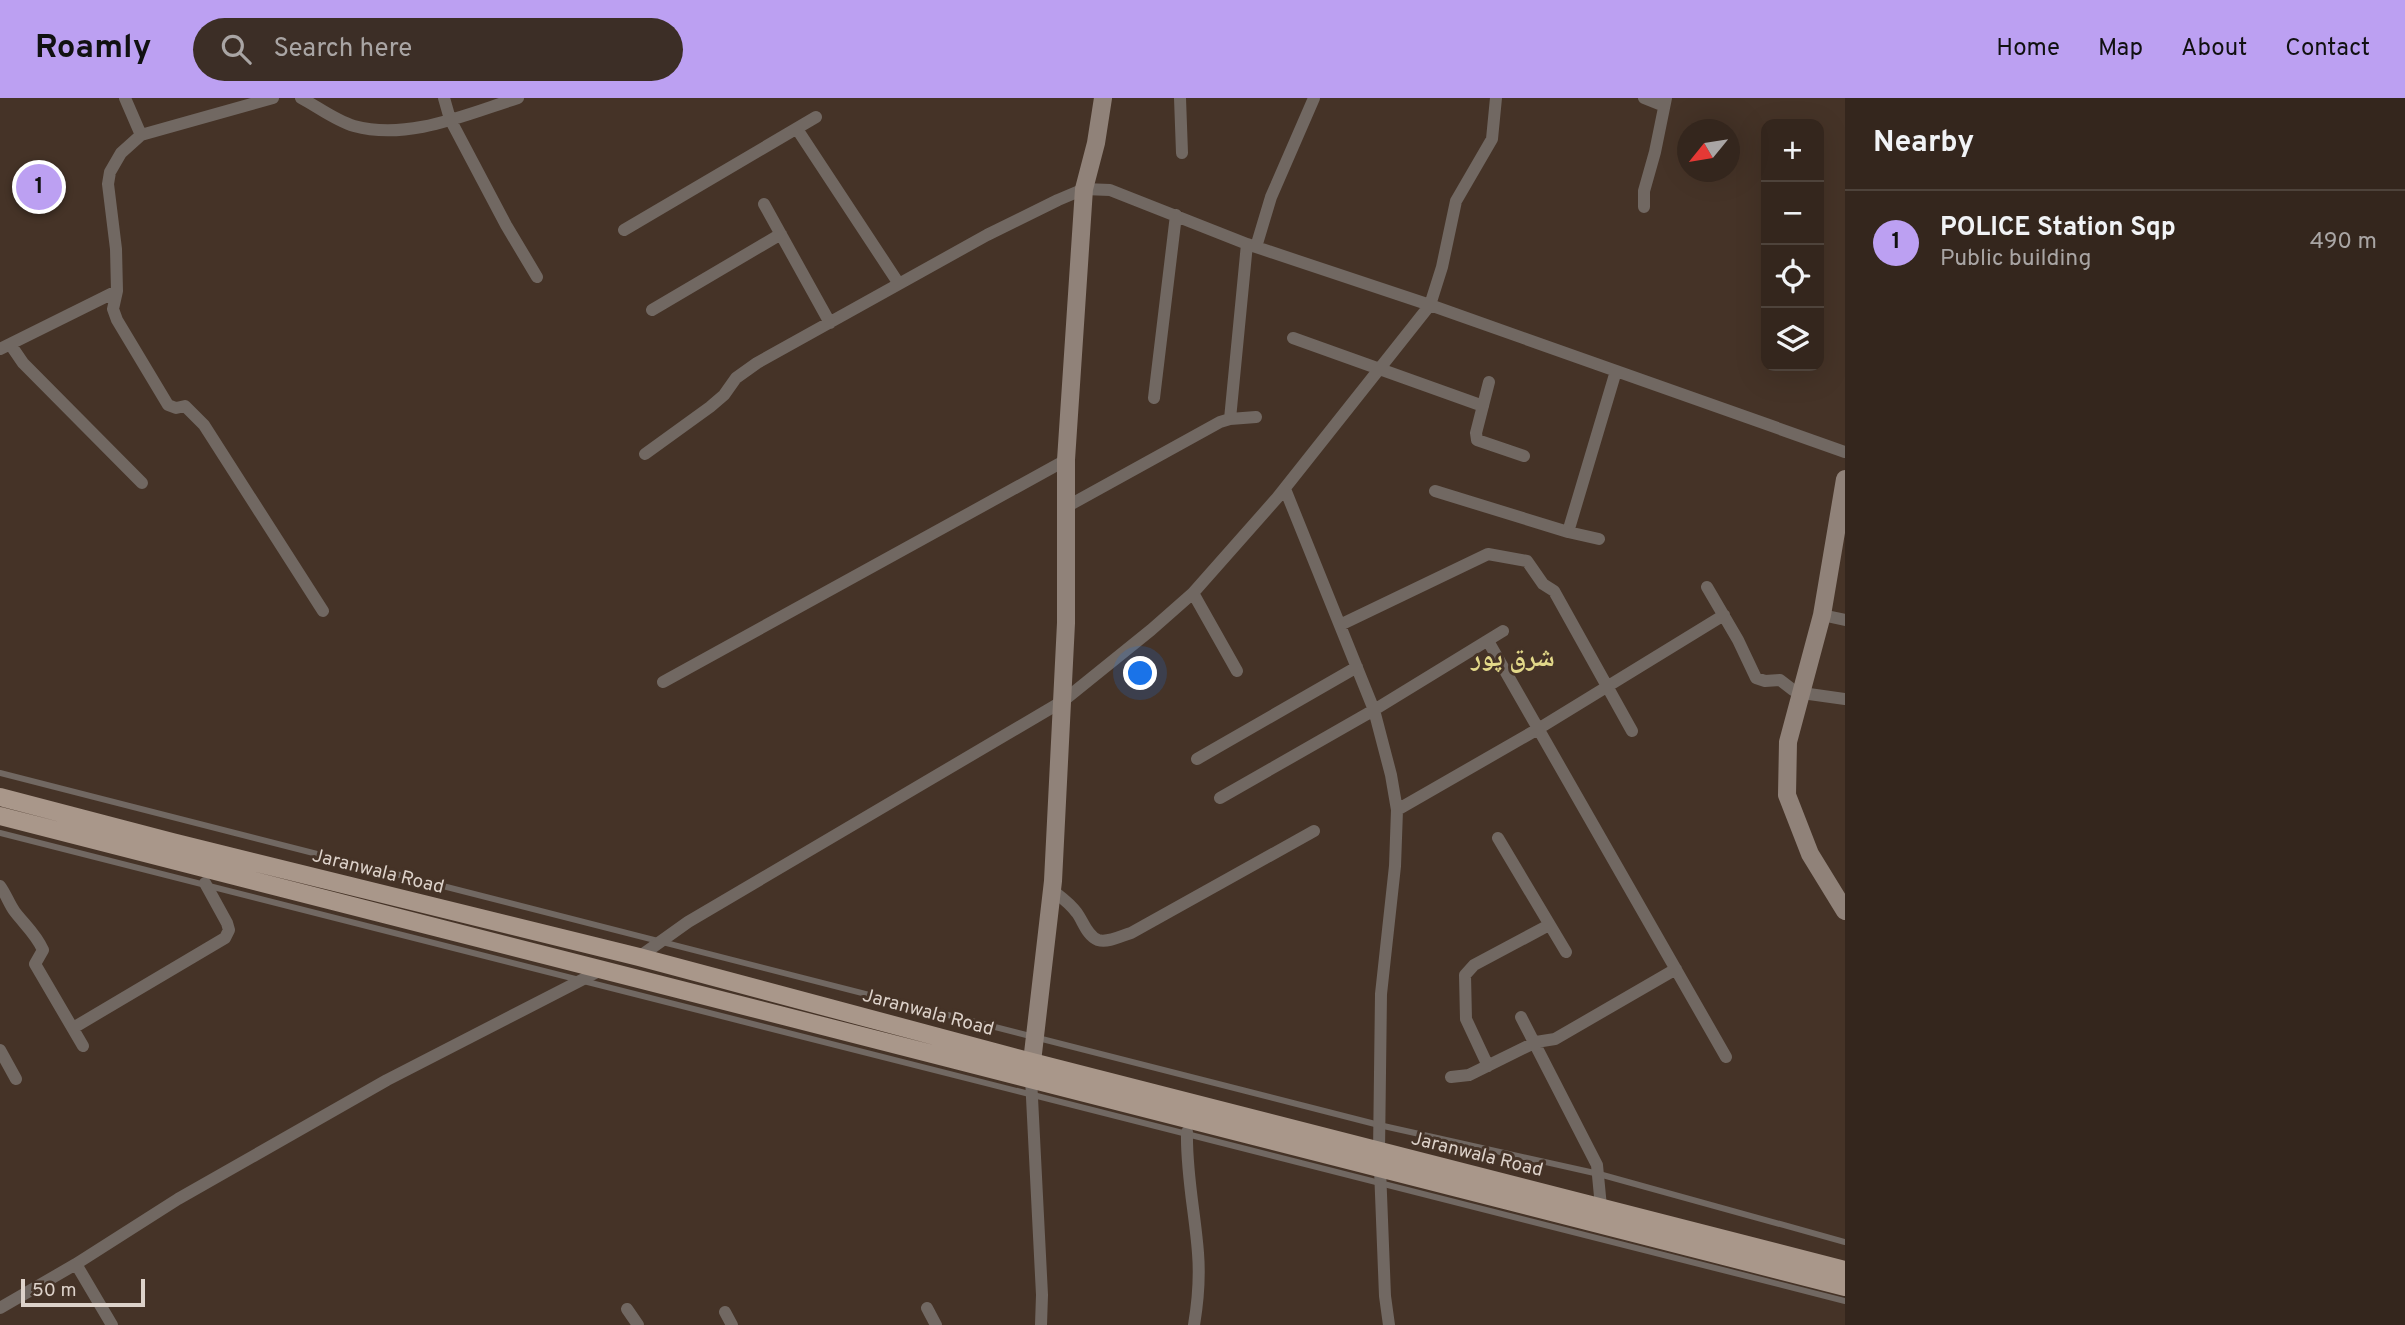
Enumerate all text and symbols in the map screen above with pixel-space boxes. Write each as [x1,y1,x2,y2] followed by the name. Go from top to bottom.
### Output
[193,18,683,81] search box
[35,28,151,70] text: Roamly
[217,30,255,68] icon: search
[273,33,412,66] text: Search here
[1996,34,2060,64] text: Home
[2098,34,2143,64] text: Map
[2181,34,2247,64] text: About
[2285,34,2370,64] text: Contact
[1677,119,1740,182] north arrow
[1761,119,1824,371] map controls
[1761,119,1824,182] button: +
[1873,125,1974,162] text: Nearby
[16,161,62,213] pin: 1
[1761,182,1824,245] button: −
[1940,212,2176,245] text: POLICE Station Sqp
[1891,228,1901,257] text: 1
[2310,228,2377,257] text: 490 m
[1761,245,1824,308] button: locate
[1940,245,2092,274] text: Public building
[1761,308,1824,371] button: layers
[1470,643,1555,676] district label: شرق پور
[1123,656,1157,690] your location
[310,844,446,900] street label: Jaranwala Road
[860,984,996,1042] street label: Jaranwala Road
[1409,1127,1545,1183] street label: Jaranwala Road
[21,1276,145,1308] scale bar
[32,1279,77,1303] text: 50 m

